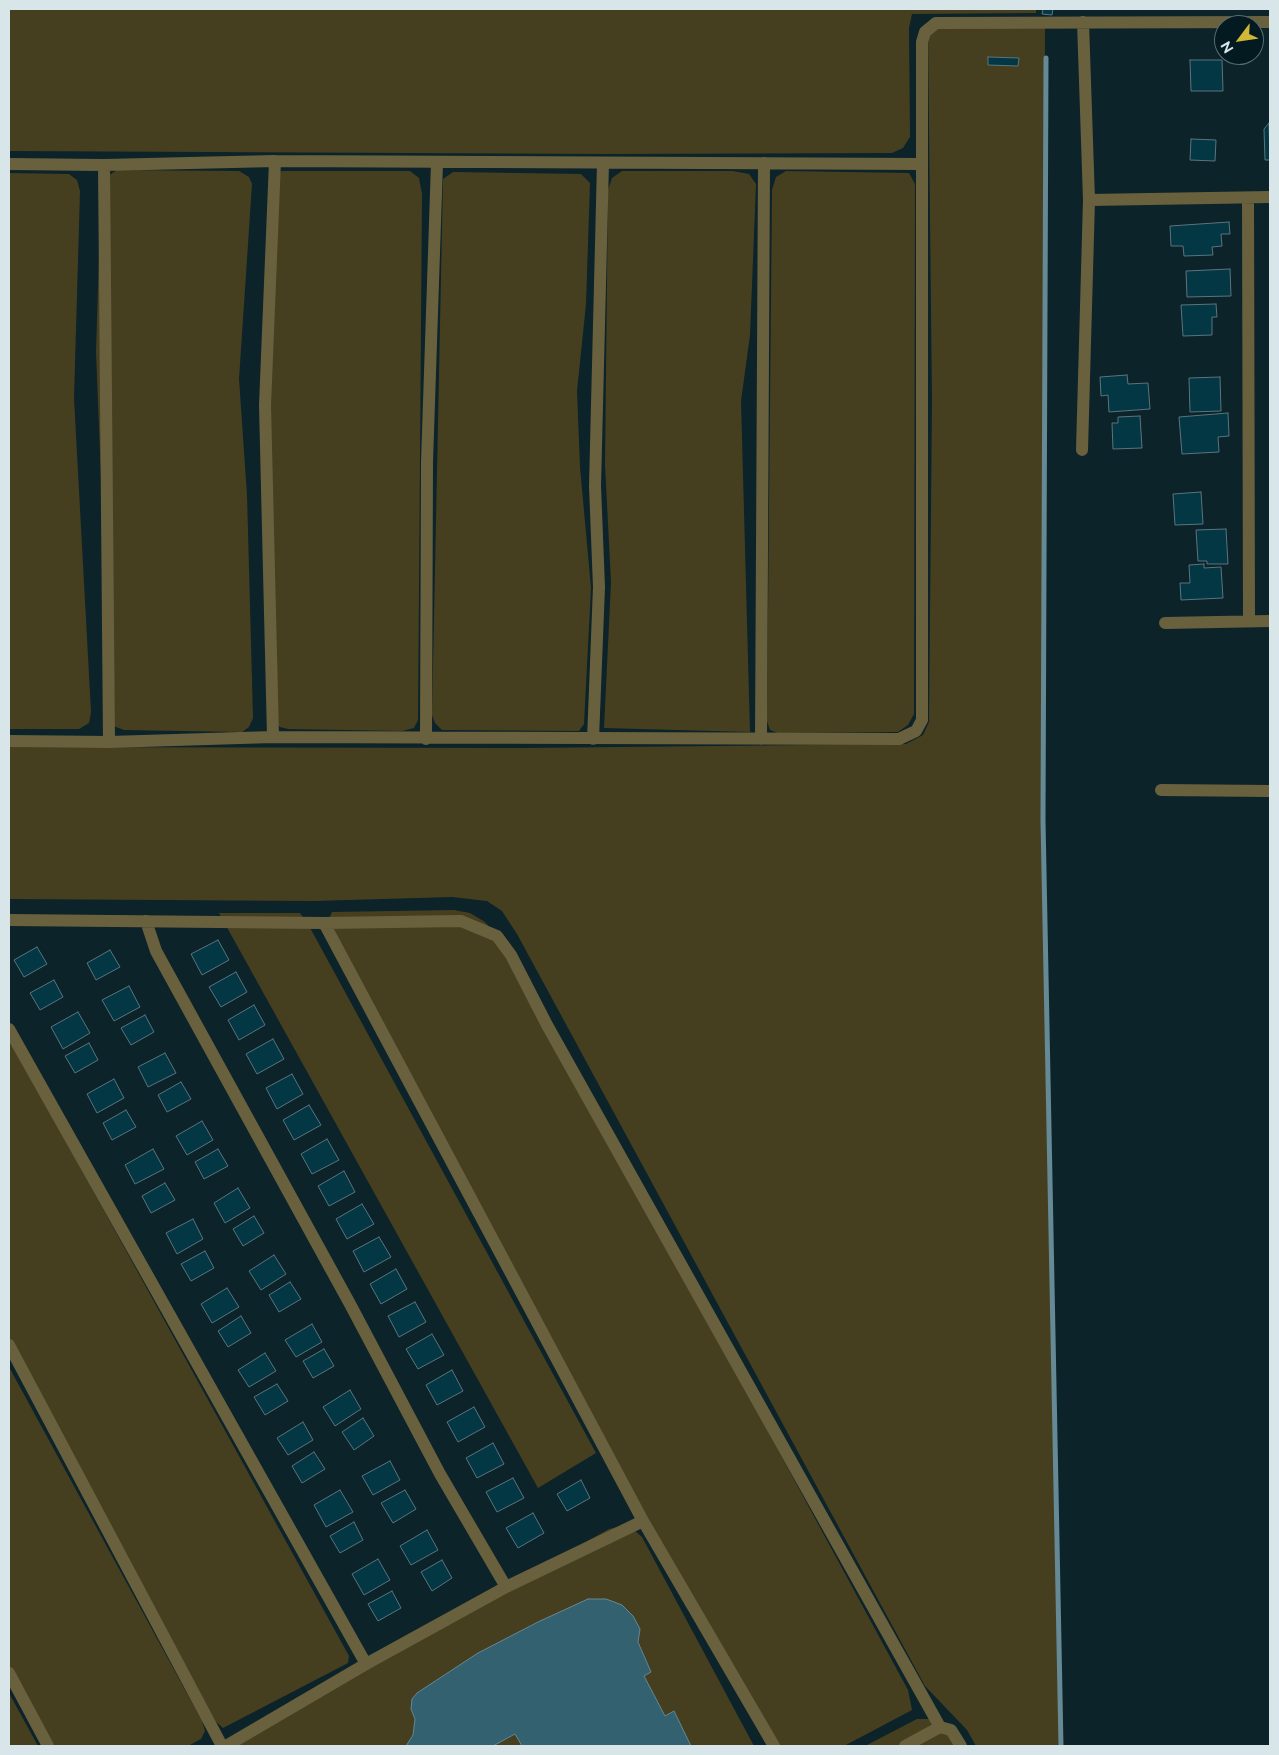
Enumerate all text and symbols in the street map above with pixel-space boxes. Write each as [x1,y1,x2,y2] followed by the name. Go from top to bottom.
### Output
[1214,15,1264,65] north arrow
[1217,39,1237,56] text: N

